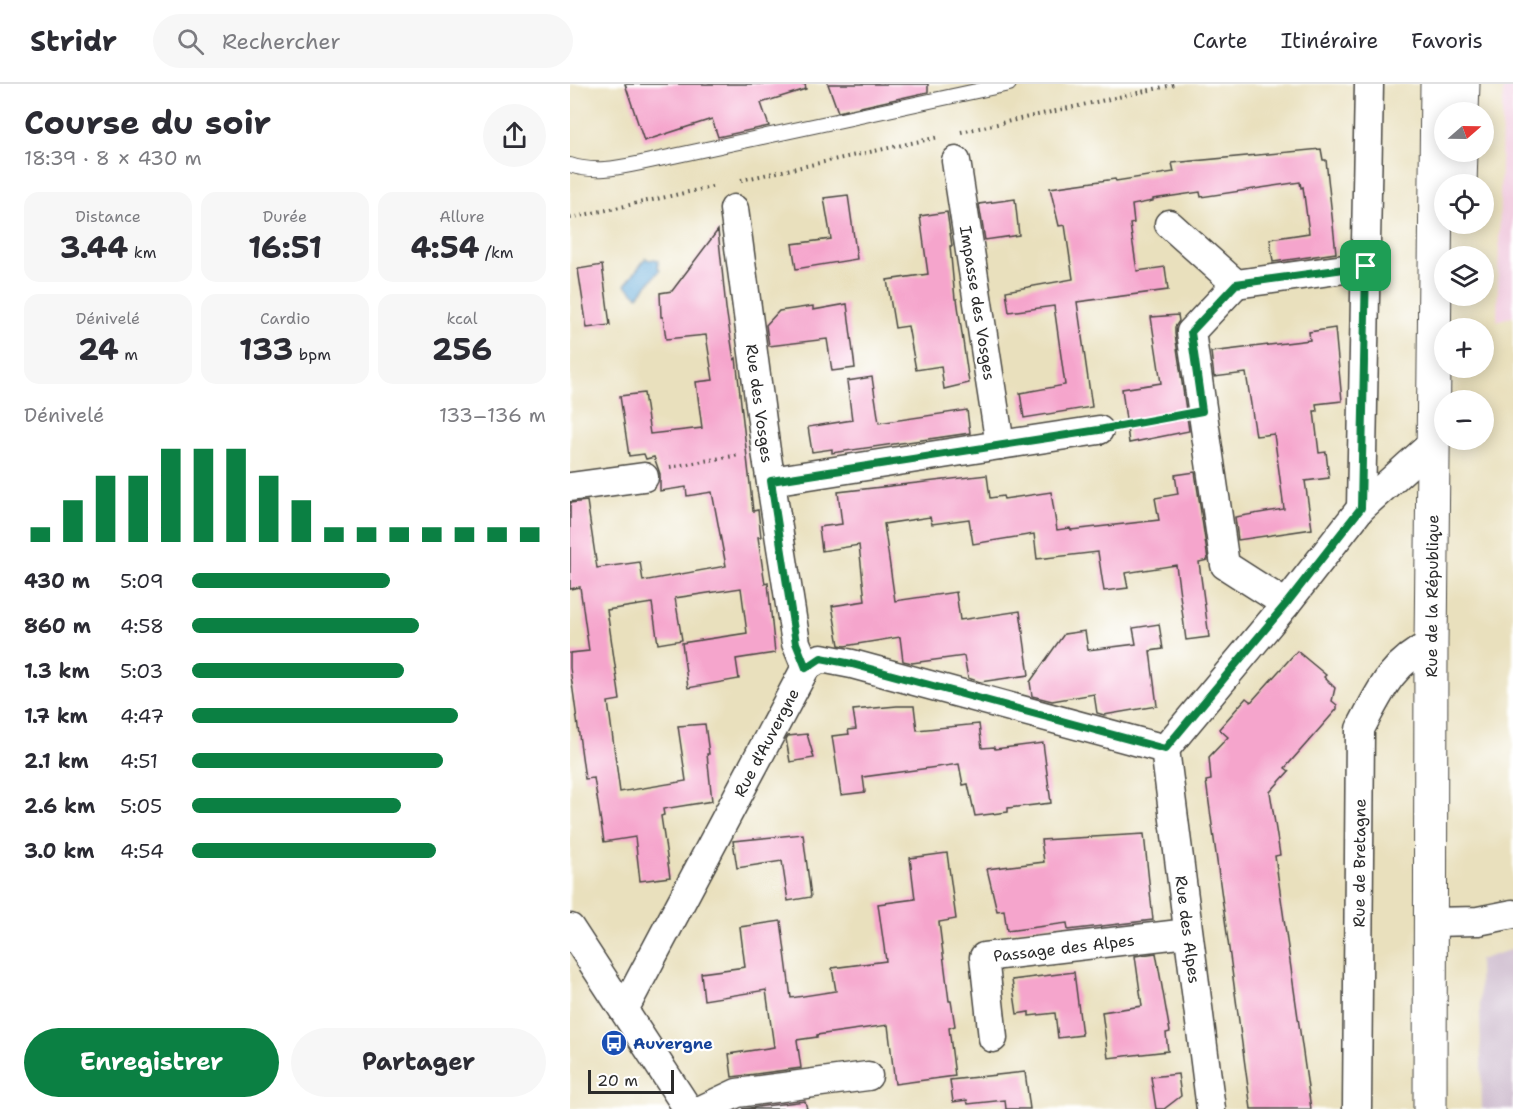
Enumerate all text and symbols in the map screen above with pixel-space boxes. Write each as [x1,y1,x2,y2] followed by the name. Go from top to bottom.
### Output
[153,14,573,68] search box
[30,22,117,60] text: Stridr
[174,25,207,58] icon: search
[222,27,341,56] text: Rechercher
[1193,27,1248,55] text: Carte
[1281,27,1378,55] text: Itinéraire
[1411,27,1483,55] text: Favoris
[24,100,271,145] text: Course du soir
[1434,102,1494,162] north arrow
[1434,102,1494,450] map controls
[483,104,546,167] button: share
[24,145,202,171] text: 18:39 · 8 × 430 m
[1434,174,1494,234] button: locate
[75,206,141,227] text: Distance
[263,206,307,227] text: Durée
[439,206,485,227] text: Allure
[955,224,1000,382] street label: Impasse des Vosges
[60,227,128,268] text: 3.44
[248,227,322,268] text: 16:51
[410,227,479,268] text: 4:54
[1340,240,1391,291] pin
[128,242,156,263] text: km
[479,242,514,263] text: /km
[1434,246,1494,306] button: layers
[1349,249,1382,282] icon: arrive
[76,308,140,329] text: Dénivelé
[260,308,310,329] text: Cardio
[446,308,478,329] text: kcal
[1434,318,1494,378] button: +
[78,329,119,370] text: 24
[239,329,293,370] text: 133
[432,329,492,370] text: 256
[741,343,778,464] street label: Rue des Vosges
[119,344,138,365] text: m
[293,344,331,365] text: bpm
[1434,390,1494,450] button: −
[24,402,104,428] text: Dénivelé
[439,402,546,428] text: 133–136 m
[1421,515,1443,677] street label: Rue de la République
[24,568,90,594] text: 430 m
[120,568,164,594] text: 5:09
[24,613,91,639] text: 860 m
[120,613,164,639] text: 4:58
[24,658,90,684] text: 1.3 km
[120,658,163,684] text: 5:03
[729,685,804,800] street label: Rue d'Auvergne
[24,703,88,729] text: 1.7 km
[120,703,164,729] text: 4:47
[24,748,89,774] text: 2.1 km
[120,748,158,774] text: 4:51
[24,793,95,819] text: 2.6 km
[120,793,162,819] text: 5:05
[1348,799,1370,927] street label: Rue de Bretagne
[24,838,95,864] text: 3.0 km
[120,838,164,864] text: 4:54
[1170,874,1205,985] street label: Rue des Alpes
[992,929,1136,967] street label: Passage des Alpes
[24,1028,279,1097] button: Enregistrer
[291,1028,546,1097] button: Partager
[599,1028,629,1058] bus stop icon: Auvergne
[633,1033,713,1054] place label: Auvergne
[588,1067,674,1094] scale bar
[597,1070,638,1091] text: 20 m

